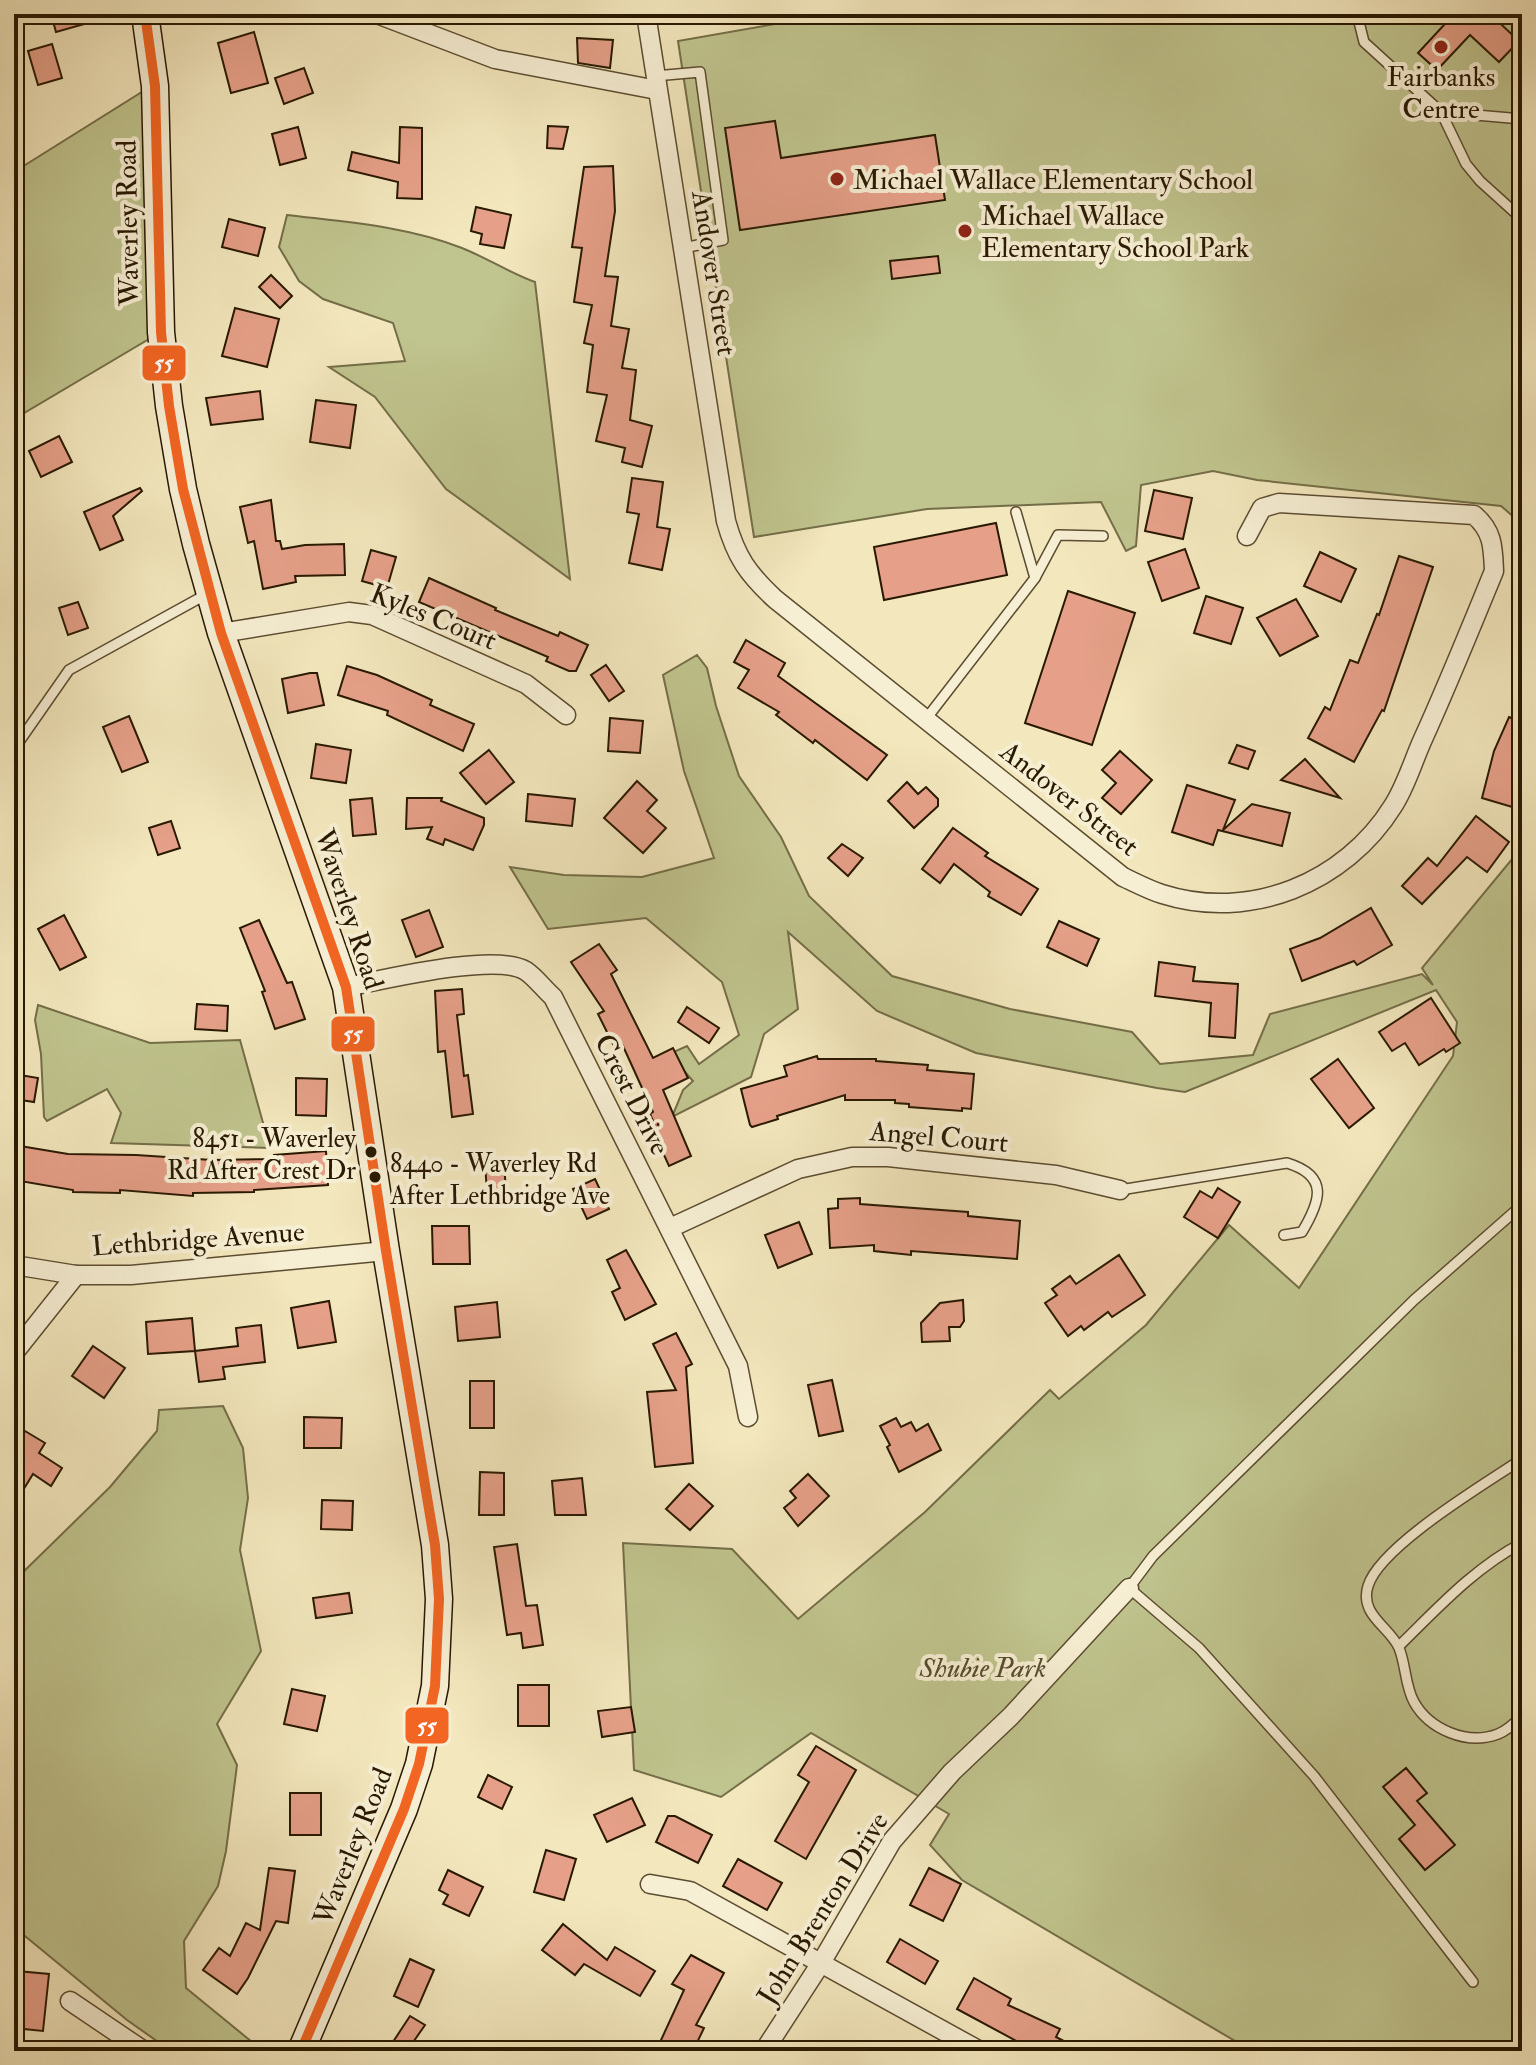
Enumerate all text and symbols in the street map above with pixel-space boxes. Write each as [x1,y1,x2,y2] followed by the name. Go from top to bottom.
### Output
[1432,38,1450,56] marker: Fairbanks Centre
[1387,60,1495,127] place label: Fairbanks Centre
[110,139,147,308] street label: Waverley Road
[853,163,1253,198] place label: Michael Wallace Elementary School
[828,170,846,188] marker: Michael Wallace Elementary School
[683,187,744,358] street label: Andover Street
[981,199,1250,266] place label: Michael Wallace Elementary School Park
[956,222,974,240] marker: Michael Wallace Elementary School Park
[141,344,187,382] line badge: 55
[154,349,174,377] text: 55
[365,576,502,659] street label: Kyles Court
[992,734,1145,864] street label: Andover Street
[306,824,391,994] street label: Waverley Road
[330,1015,376,1053] line badge: 55
[343,1020,363,1048] text: 55
[586,1028,677,1161] street label: Crest Drive
[867,1114,1010,1161] street label: Angel Court
[167,1123,357,1187] place label: 8451 - Waverley Rd After Crest Dr
[363,1144,379,1160] marker: 8451 - Waverley Rd After Crest Dr
[389,1148,610,1212] place label: 8440 - Waverley Rd After Lethbridge Ave
[367,1169,383,1185] marker: 8440 - Waverley Rd After Lethbridge Ave
[91,1215,306,1264] street label: Lethbridge Avenue
[919,1651,1046,1686] park label: Shubie Park
[404,1706,450,1745] line badge: 55
[417,1712,437,1740] text: 55
[306,1763,401,1931] street label: Waverley Road
[749,1806,897,2012] street label: John Brenton Drive

